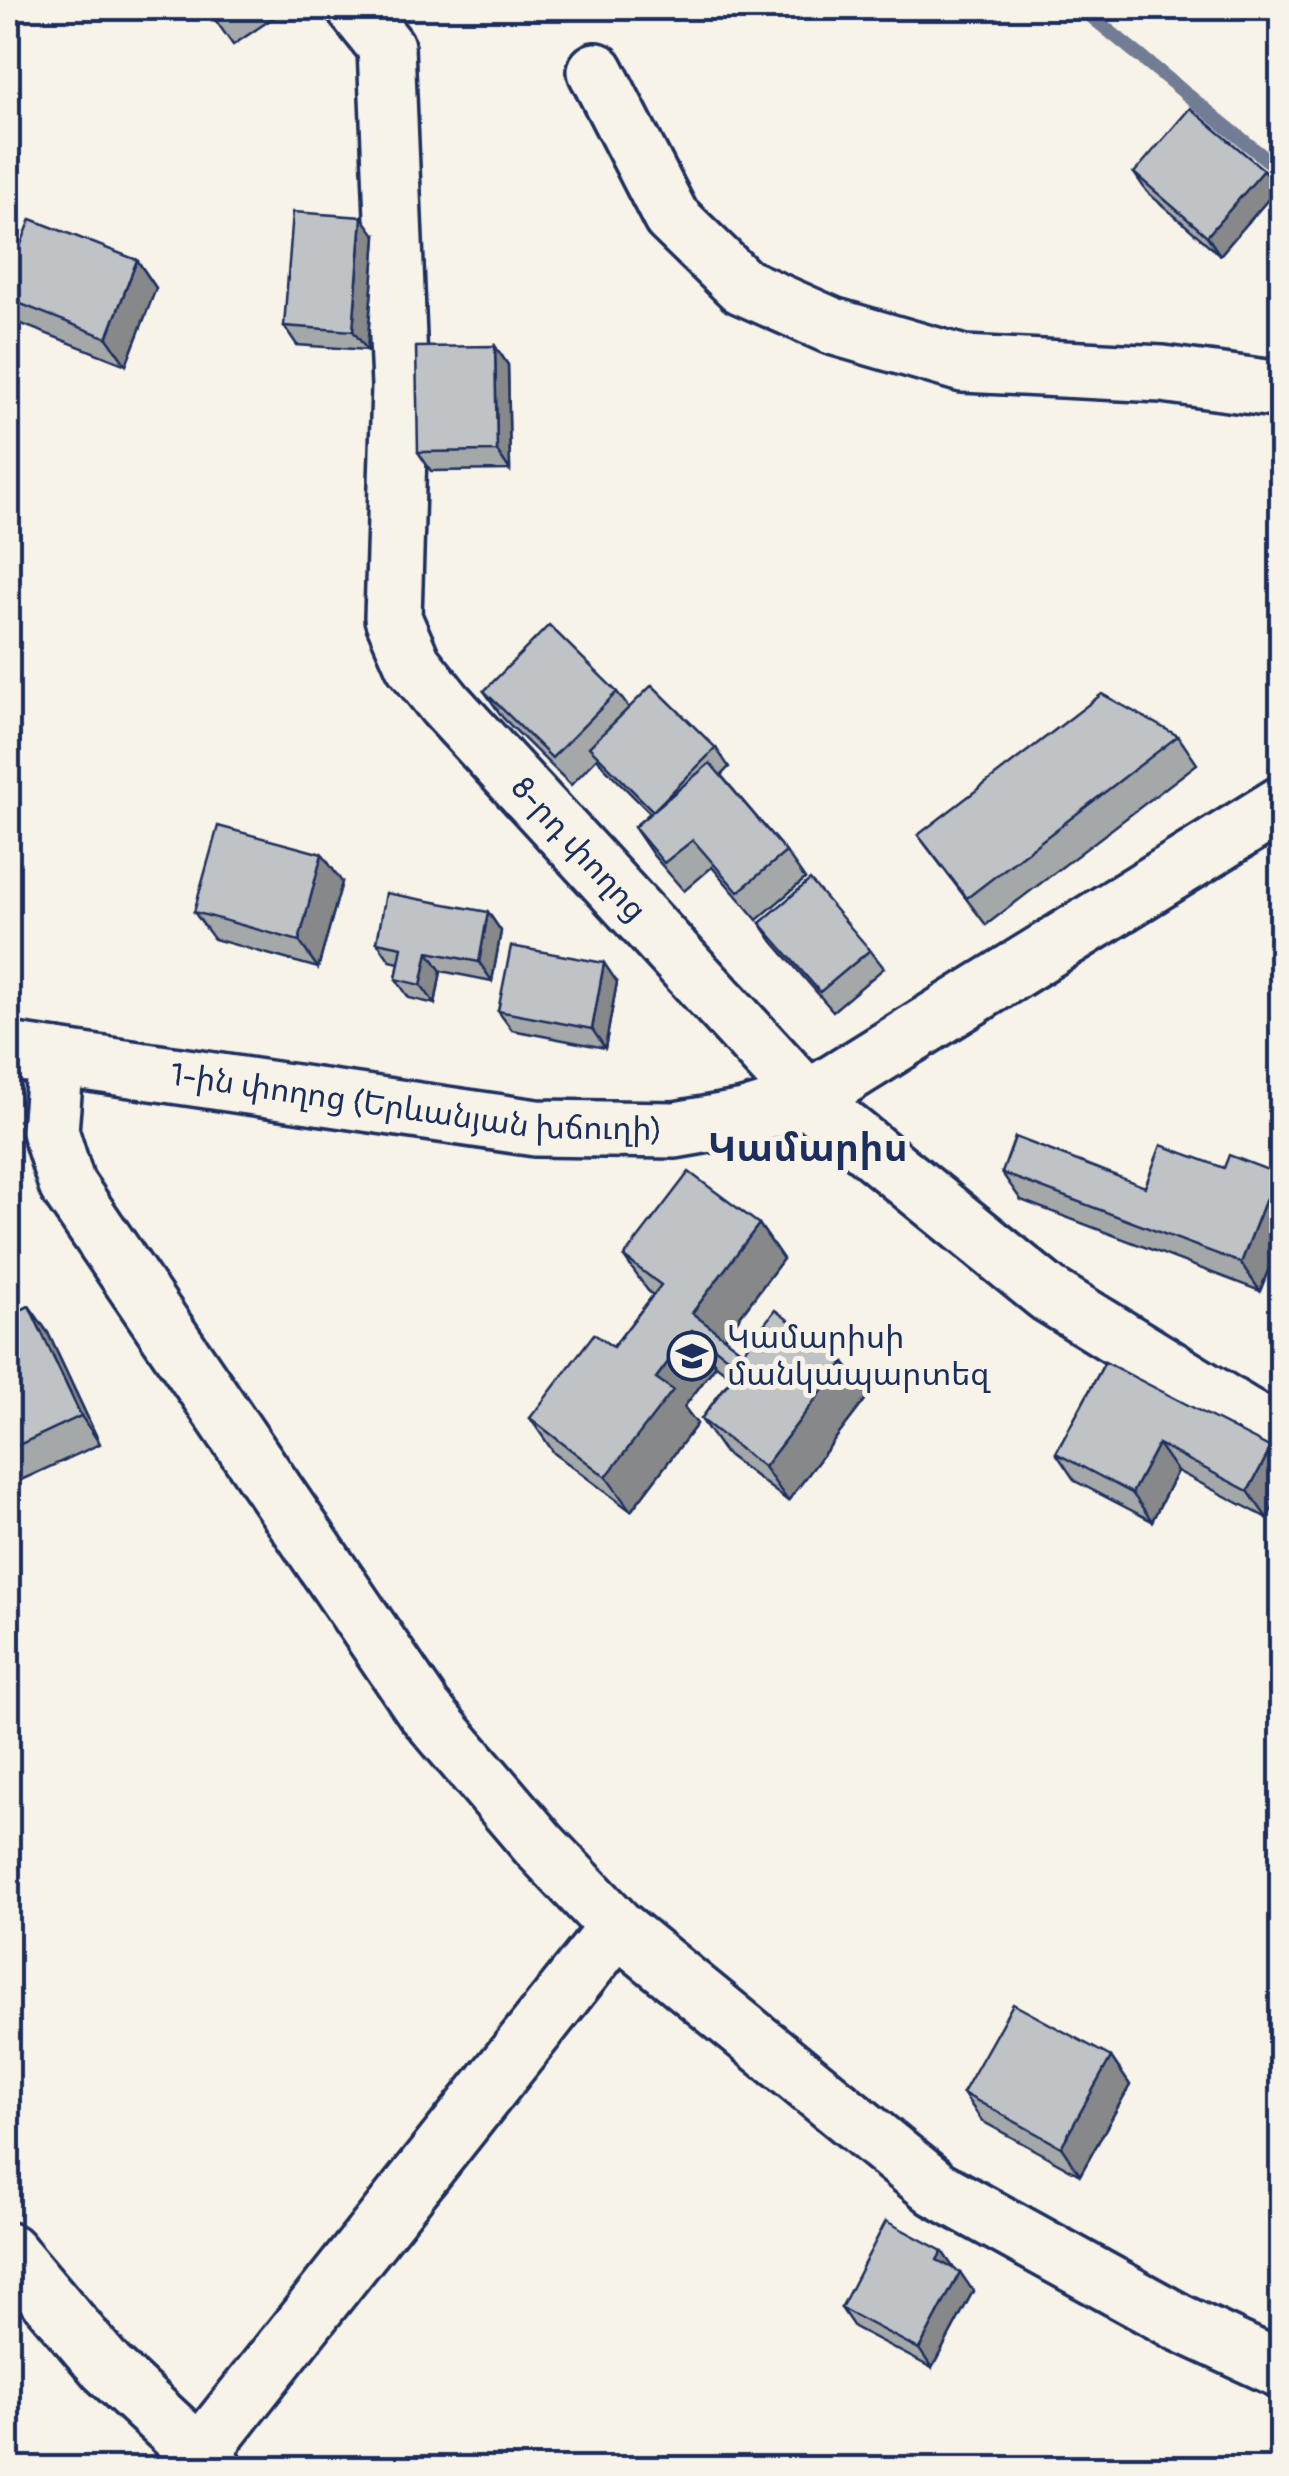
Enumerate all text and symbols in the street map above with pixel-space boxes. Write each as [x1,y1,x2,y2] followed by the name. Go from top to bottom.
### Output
[502,769,655,930] street label: 8-րդ փողոց
[168,1055,662,1150] street label: 1-ին փողոց (Երևանյան խճուղի)
[708,1125,908,1173] district label: Կամարիս
[727,1318,991,1395] place label: Կամարիսի մանկապարտեզ
[666,1330,718,1382] school or university icon: Կամարիսի մանկապարտեզ

